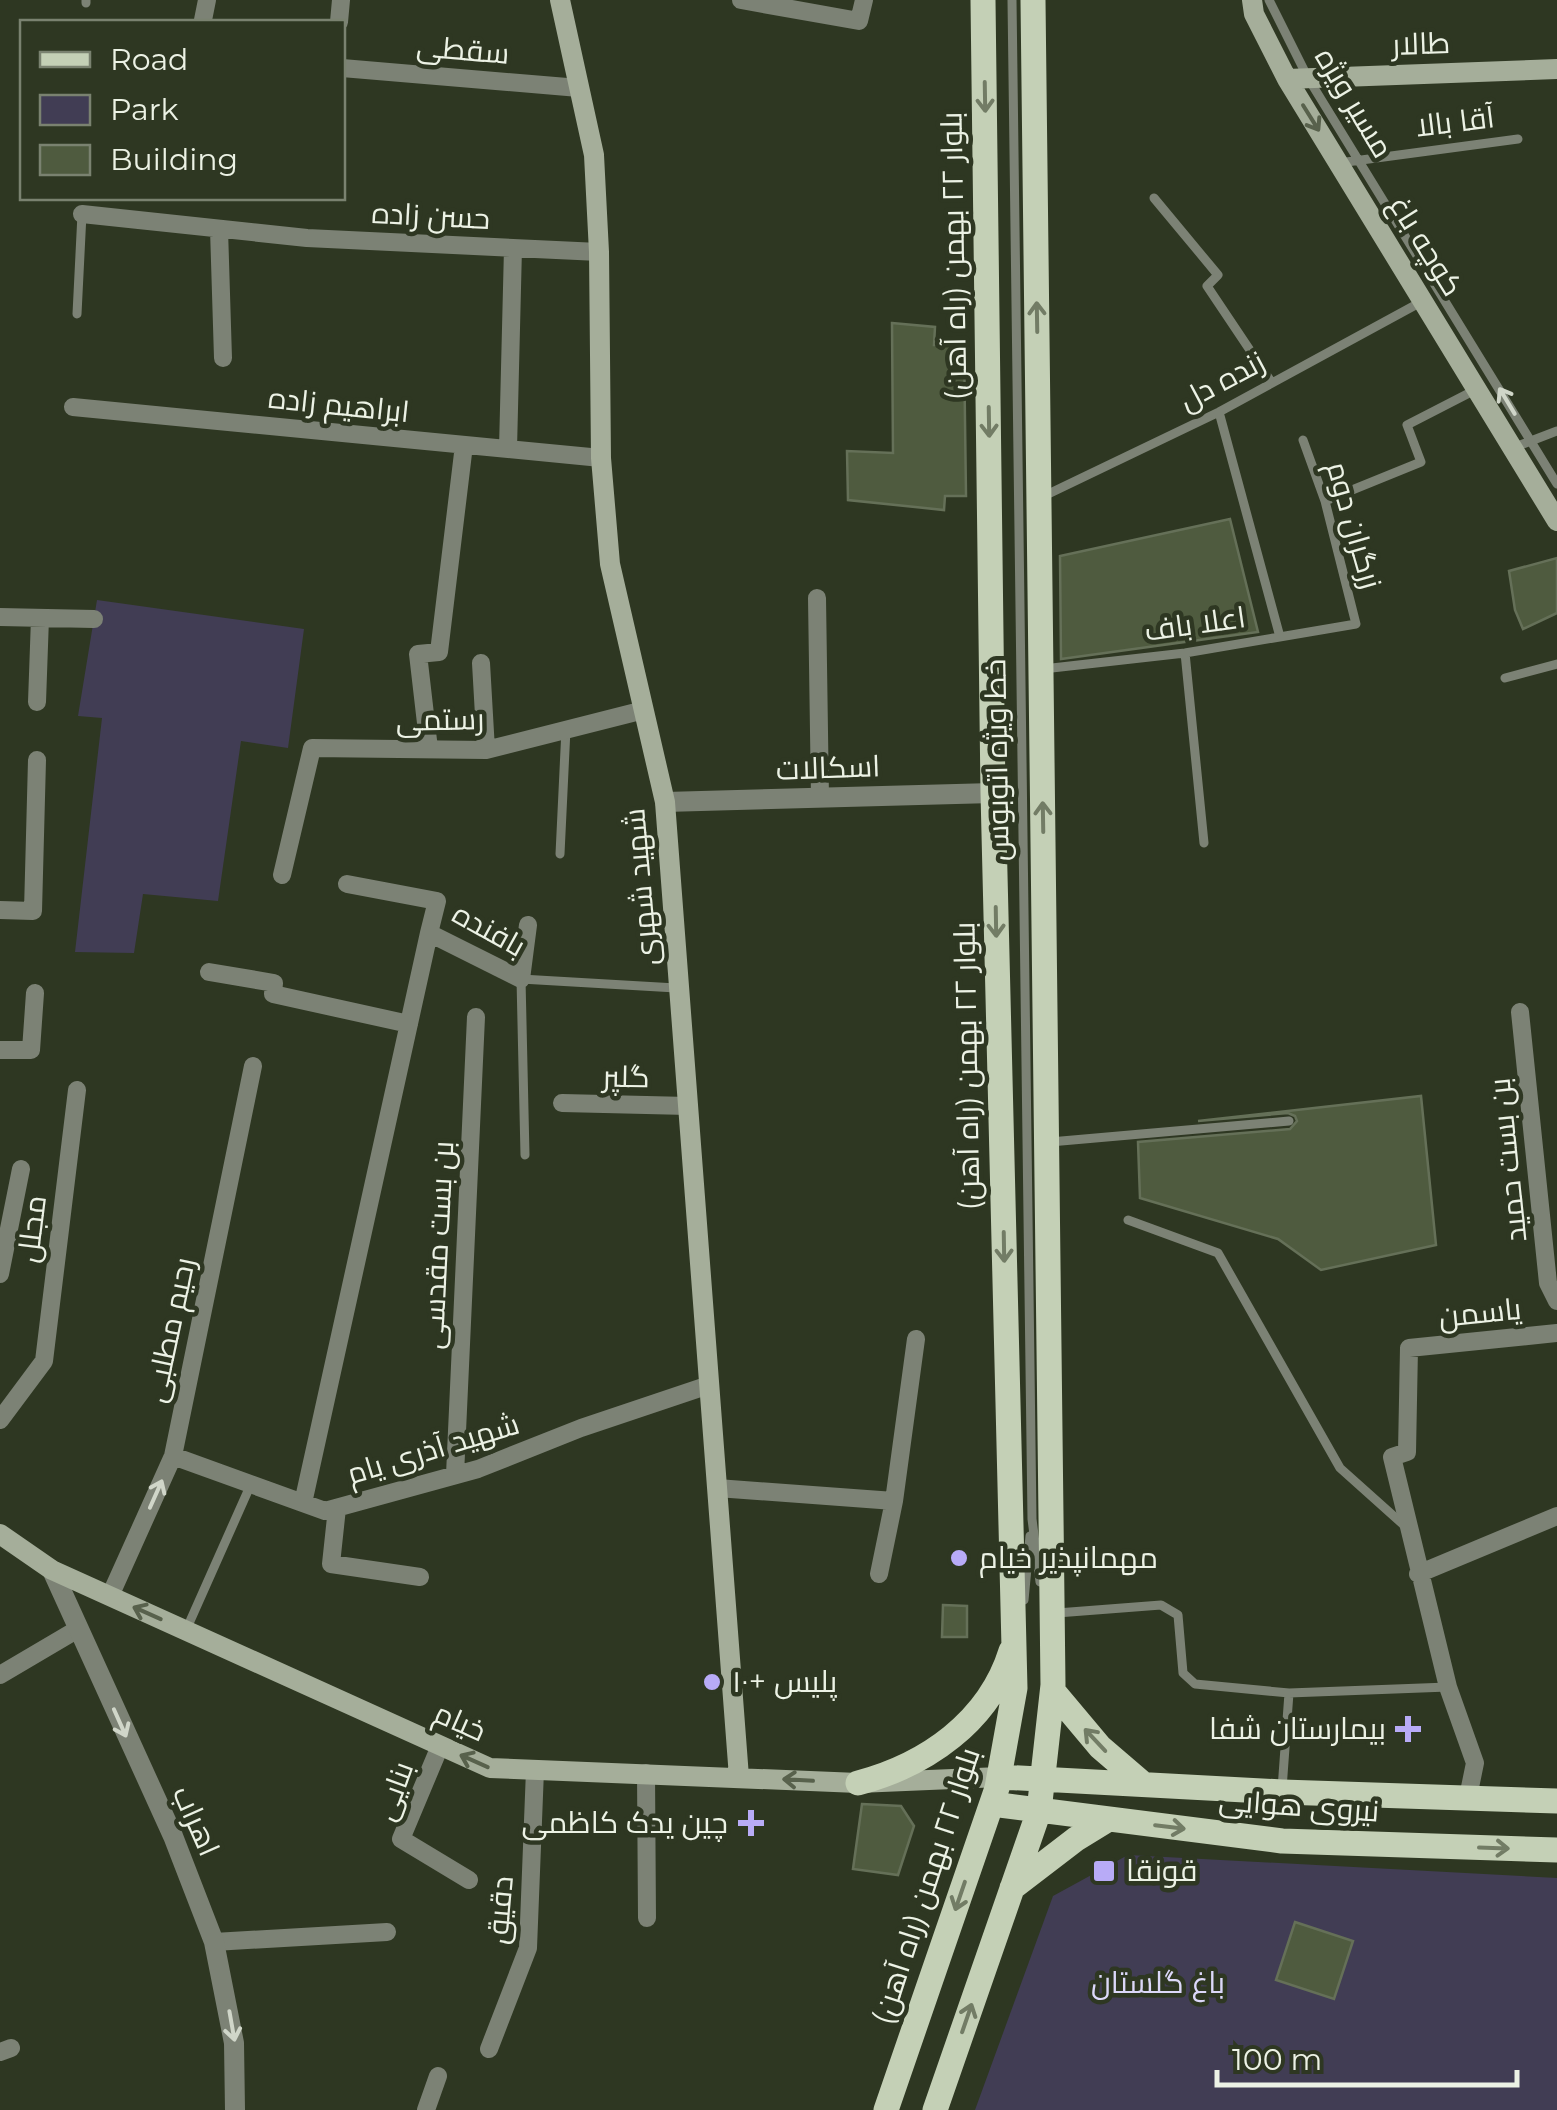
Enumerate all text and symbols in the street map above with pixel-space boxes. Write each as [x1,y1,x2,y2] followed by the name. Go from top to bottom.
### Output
[20,20,345,200] legend
[1389,24,1451,63] street label: طالار
[415,27,511,72] street label: سقطی
[110,41,188,78] text: Road
[1307,41,1402,164] street label: مسیر ویژه
[975,81,994,113] one-way arrow
[110,91,179,128] text: Park
[1413,98,1496,145] street label: آقا بالا
[1301,103,1321,132] one-way arrow
[932,111,975,401] street label: بلوار ۲۲ بهمن (راه آهن)
[110,141,238,178] text: Building
[1380,189,1472,304] street label: کوچه باغ
[371,194,491,237] street label: حسن زاده
[1028,302,1046,334] one-way arrow
[1173,343,1271,418] street label: زنده دل
[267,379,411,432] street label: ابراهیم زاده
[1497,387,1517,416] one-way arrow
[979,406,998,438] one-way arrow
[1317,457,1390,593] street label: زرگران دوم
[1142,598,1248,649] street label: اعلا باف
[976,659,1017,861] street label: خط ویژه اتوبوس
[396,700,484,739] street label: رستمی
[775,747,881,788] street label: اسکالات
[1034,802,1052,834] one-way arrow
[615,807,666,967] street label: شهید شهری
[446,895,532,965] street label: بافنده
[987,906,1006,938] one-way arrow
[945,921,988,1211] street label: بلوار ۲۲ بهمن (راه آهن)
[600,1058,650,1096] street label: گلپر
[1480,1076,1535,1244] street label: بن بست حمید
[414,1140,461,1350] street label: بن بست مقدسی
[9,1193,54,1265] street label: مجلل
[995,1231,1014,1263] one-way arrow
[136,1254,205,1406] street label: رحیم مطلبی
[1437,1290,1523,1335] street label: یاسمن
[342,1405,524,1494] street label: شهید آذری یام
[147,1480,166,1510] one-way arrow
[979,1539,1158,1578] place label: مهمانپذیر خیام
[948,1547,970,1569] marker: مهمانپذیر خیام
[133,1602,163,1621] one-way arrow
[732,1663,837,1701] place label: پلیس +۱۰
[701,1671,723,1693] marker: پلیس +۱۰
[428,1694,492,1751] street label: خیام
[112,1707,130,1738] one-way arrow
[1209,1710,1386,1747] place label: بیمارستان شفا
[1395,1716,1421,1742] marker: بیمارستان شفا
[1084,1728,1107,1753] one-way arrow
[863,1743,988,2029] street label: بلوار ۲۲ بهمن (راه آهن)
[460,1751,490,1770] one-way arrow
[366,1756,421,1825] street label: بنایی
[782,1770,814,1789] one-way arrow
[165,1780,228,1862] street label: اهراب
[1218,1781,1381,1830] street label: نیروی هوایی
[522,1804,728,1842] place label: چین یدک کاظمی
[738,1810,764,1836] marker: چین یدک کاظمی
[1153,1819,1186,1837] one-way arrow
[1478,1838,1510,1857] one-way arrow
[1126,1852,1198,1889] place label: قونقا
[1091,1858,1117,1884] marker: قونقا
[478,1874,521,1946] street label: دقیق
[950,1880,968,1911] one-way arrow
[1091,1964,1225,2003] park label: باغ گلستان
[959,2003,977,2034] one-way arrow
[223,2010,242,2042] one-way arrow
[1217,2025,1517,2087] scale bar
[1232,2041,1322,2078] text: 100 m

